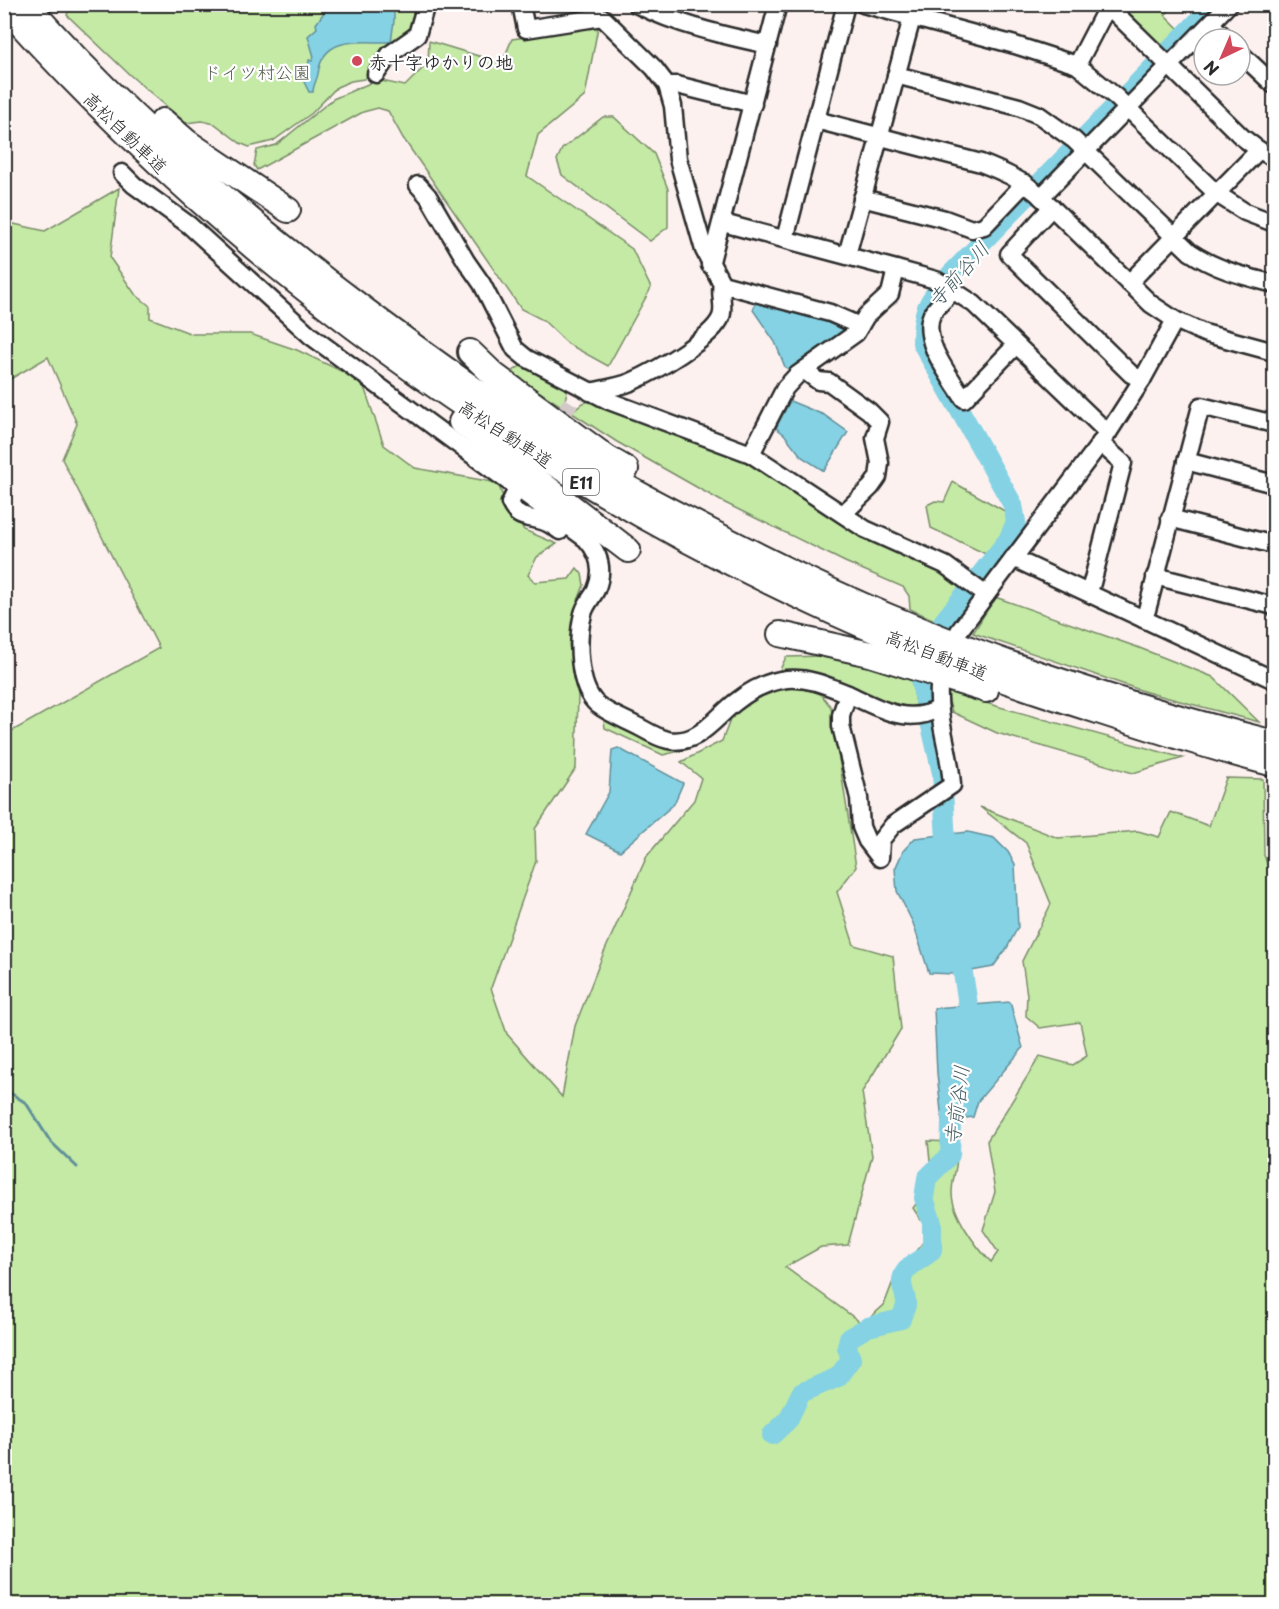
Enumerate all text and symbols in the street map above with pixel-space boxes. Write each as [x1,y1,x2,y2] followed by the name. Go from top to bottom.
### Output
[1192,27,1252,87] north arrow
[369,48,513,75] place label: 赤十字ゆかりの地
[350,54,364,68] marker: 赤十字ゆかりの地
[1198,55,1224,82] text: N
[203,58,311,85] park label: ドイツ村公園
[78,85,174,179] street label: 高松自動車道
[920,234,996,314] water label: 寺前谷川
[453,392,559,474] street label: 高松自動車道
[563,469,599,495] road number: E11
[882,622,992,686] street label: 高松自動車道
[936,1063,976,1147] water label: 寺前谷川

